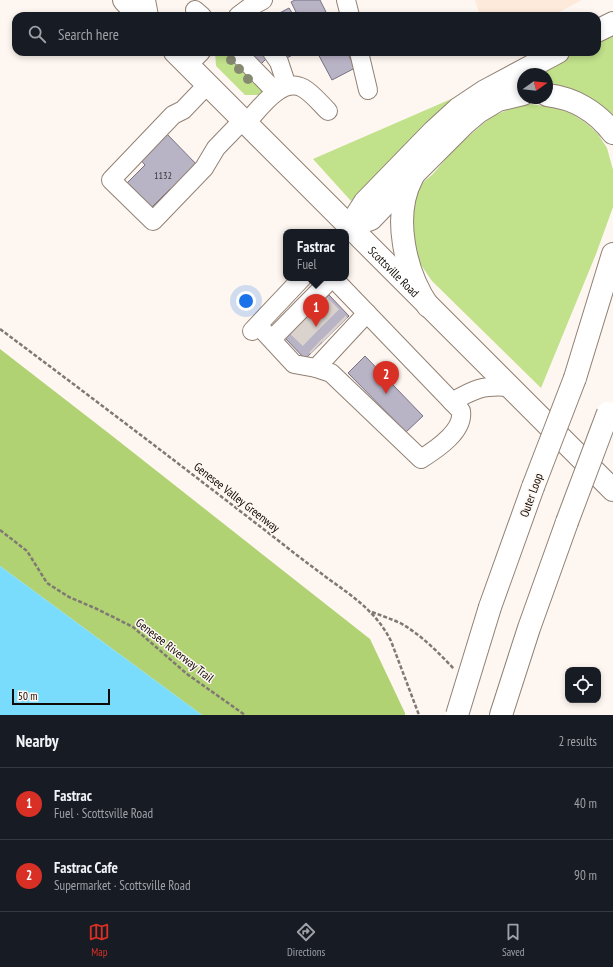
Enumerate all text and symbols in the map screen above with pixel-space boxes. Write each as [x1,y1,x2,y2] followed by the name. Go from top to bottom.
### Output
[12,12,601,56] search box
[26,23,48,45] icon: search
[58,25,119,44] text: Search here
[517,68,553,104] north arrow
[154,169,172,182] house number: 1132
[283,229,349,281] popup
[297,237,335,256] text: Fastrac
[366,243,423,300] street label: Scottsville Road
[297,256,316,273] text: Fuel
[236,291,256,311] your location
[303,294,329,327] pin: 1
[373,361,399,394] pin: 2
[191,459,283,535] street label: Genesee Valley Greenway
[516,471,546,519] street label: Outer Loop
[133,615,217,685] street label: Genesee Riverway Trail
[565,667,601,703] map controls
[565,667,601,703] button: locate
[12,687,110,706] scale bar
[18,689,37,703] text: 50 m
[16,730,59,752] text: Nearby
[558,733,597,750] text: 2 results
[54,786,92,805] text: Fastrac
[26,795,32,812] text: 1
[574,795,597,812] text: 40 m
[54,805,153,822] text: Fuel · Scottsville Road
[54,858,118,877] text: Fastrac Cafe
[26,867,32,884] text: 2
[574,867,597,884] text: 90 m
[54,877,191,894] text: Supermarket · Scottsville Road
[88,921,110,959] tab: Map
[287,921,325,959] tab: Directions
[502,921,525,959] tab: Saved

